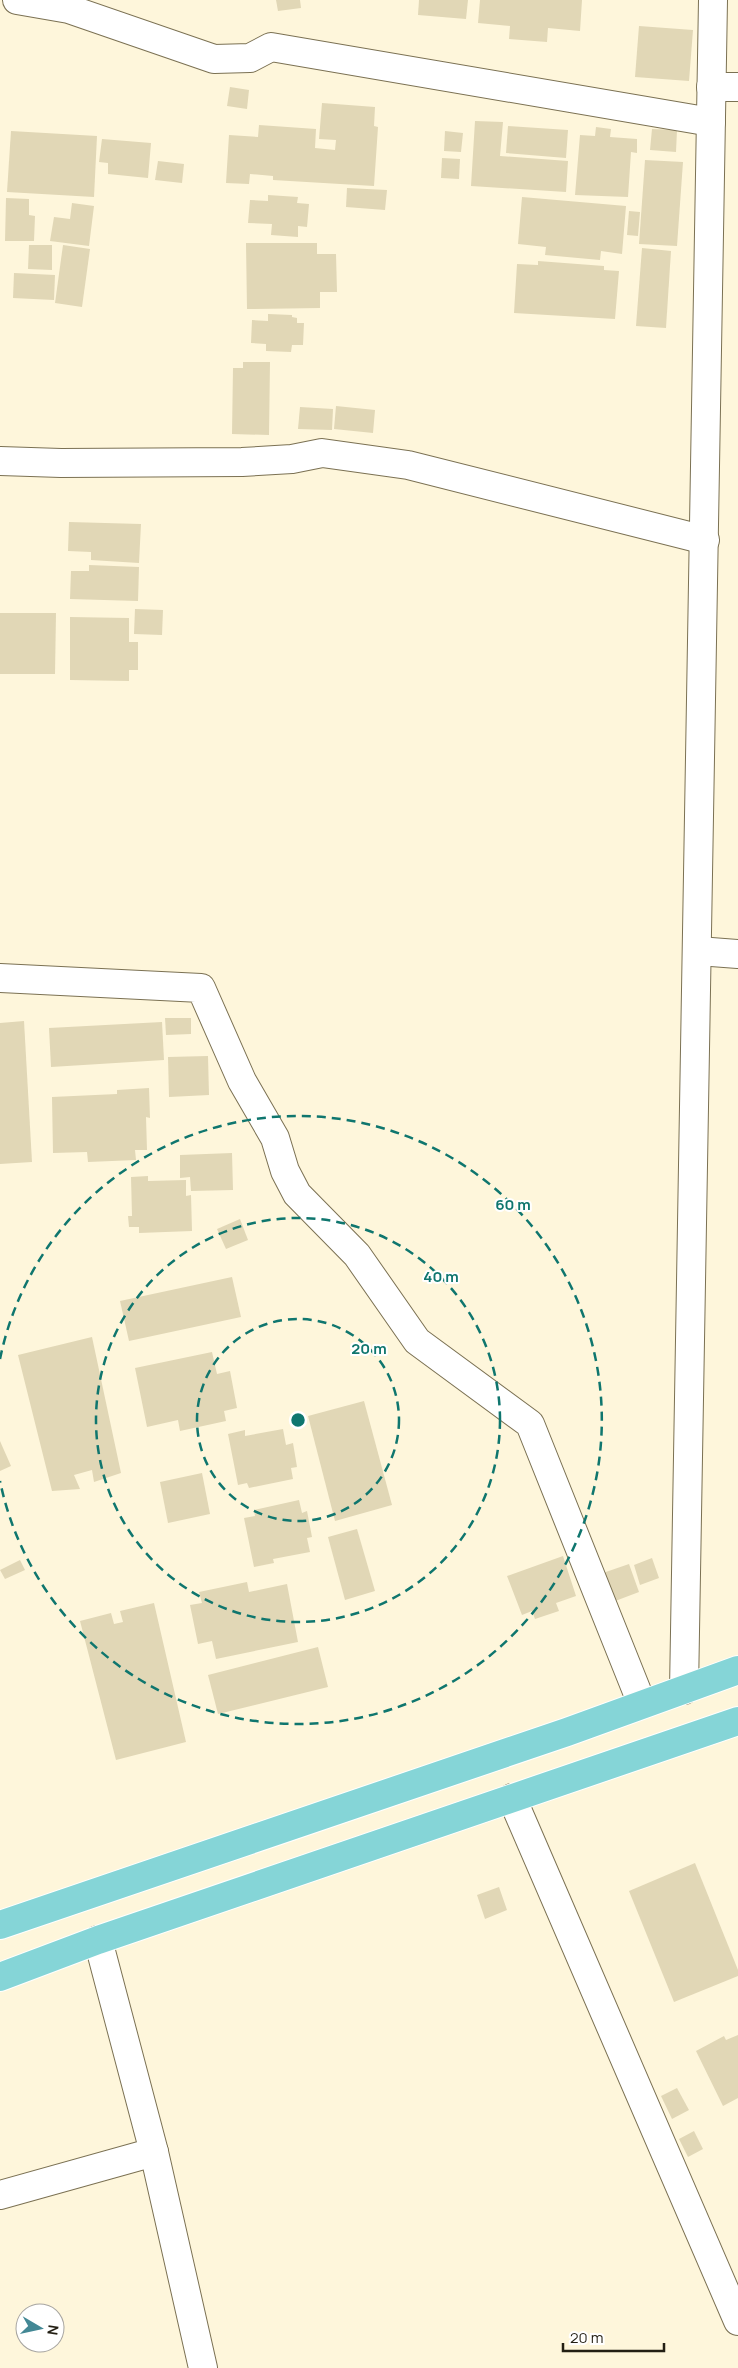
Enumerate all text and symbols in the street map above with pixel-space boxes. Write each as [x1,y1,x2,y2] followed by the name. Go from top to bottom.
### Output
[495,1194,531,1215] text: 60 m
[423,1266,459,1287] text: 40 m
[351,1338,387,1359] text: 20 m
[289,1411,307,1429] centre of rings
[15,2303,65,2353] north arrow
[563,2320,664,2352] scale bar
[43,2324,64,2337] text: N
[570,2327,603,2348] text: 20 m

